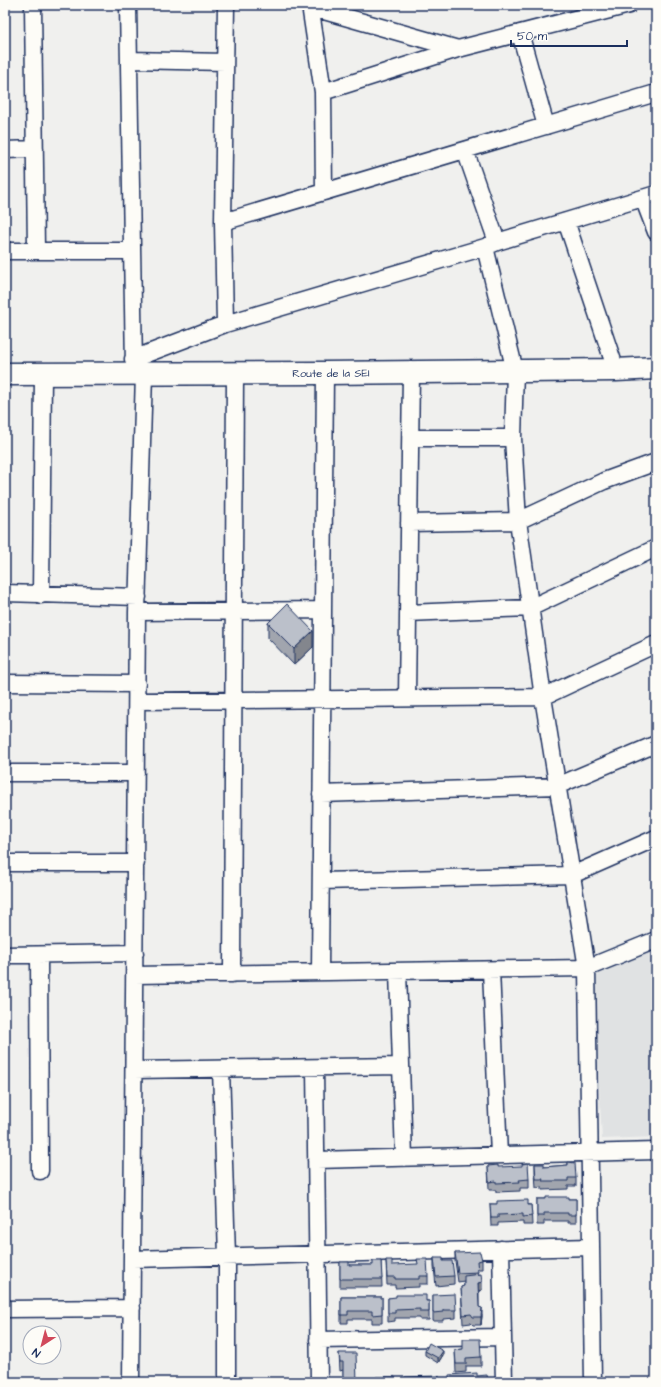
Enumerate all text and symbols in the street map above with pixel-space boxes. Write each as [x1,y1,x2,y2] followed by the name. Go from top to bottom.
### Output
[511,22,627,48] scale bar
[517,28,548,45] text: 50 m
[292,366,370,381] street label: Route de la SEI
[22,1325,62,1365] north arrow
[29,1345,44,1361] text: N

